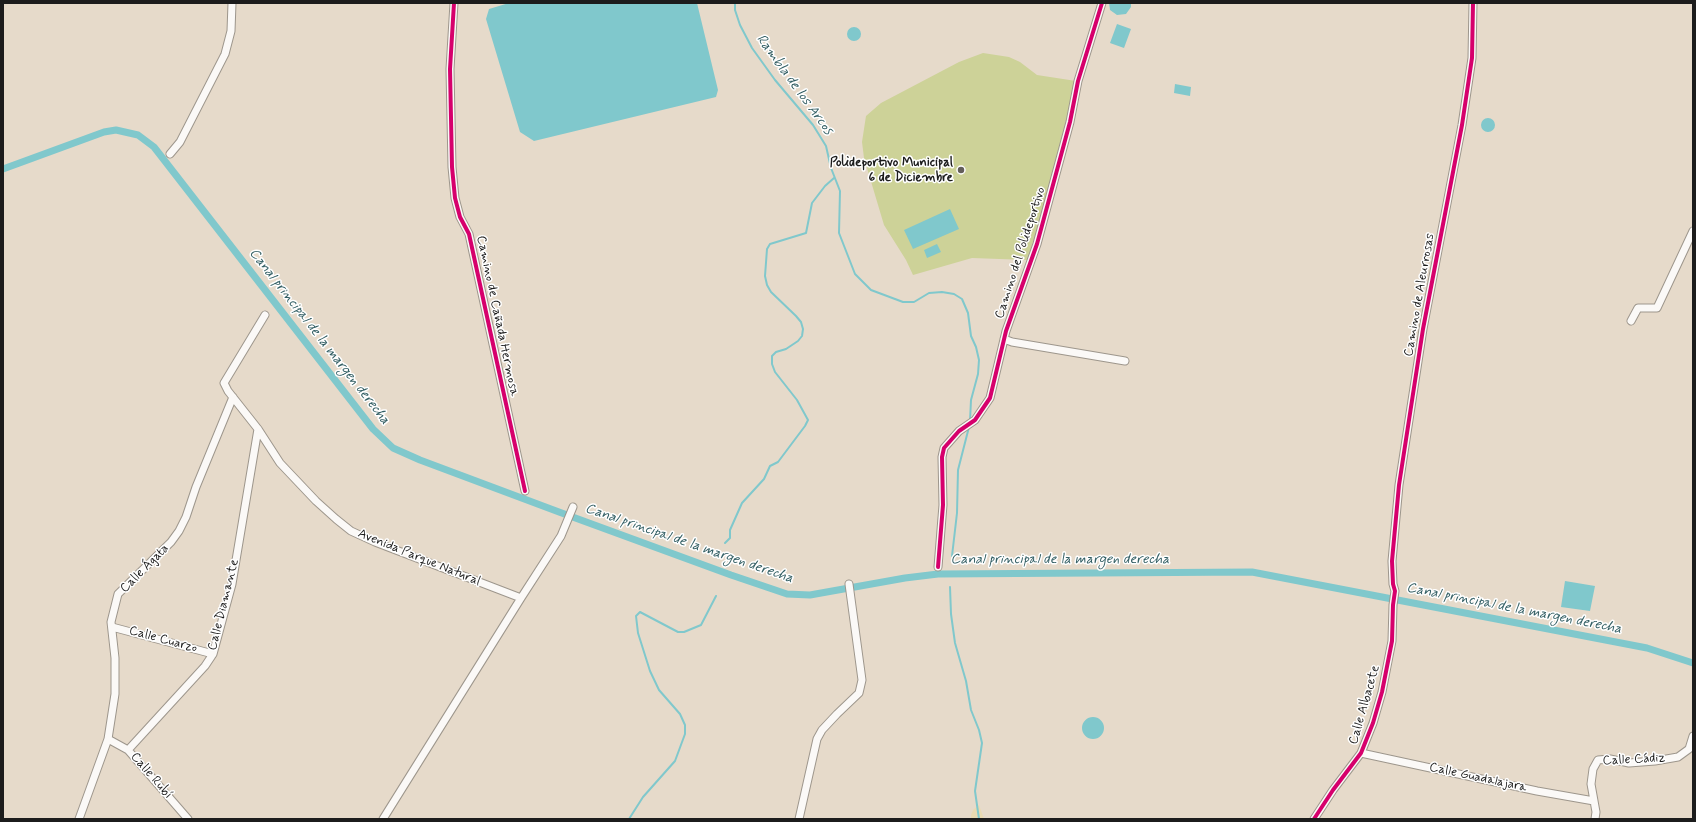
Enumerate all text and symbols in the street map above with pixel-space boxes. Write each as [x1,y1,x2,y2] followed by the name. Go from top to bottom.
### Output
[752,32,836,138] water label: Rambla de los Arcos
[830,155,953,186] place label: Polideportivo Municipal 6 de Diciembre
[956,165,966,175] marker: Polideportivo Municipal 6 de Diciembre
[992,185,1050,321] street label: Camino del Polideportivo
[1401,232,1439,358] street label: Camino de Aleurrosas
[472,234,522,398] street label: Camino de Cañada Hermosa
[245,246,393,428] water label: Canal principal de la margen derecha
[583,500,795,588] water label: Canal principal de la margen derecha
[355,526,483,590] street label: Avenida Parque Natural
[117,541,173,597] street label: Calle Ágata
[951,552,1169,568] water label: Canal principal de la margen derecha
[205,558,243,652] street label: Calle Diamante
[1405,580,1623,638] water label: Canal principal de la margen derecha
[127,623,199,657] street label: Calle Cuarzo
[1346,664,1384,746] street label: Calle Albacete
[127,750,175,802] street label: Calle Rubí
[1602,751,1666,769] street label: Calle Cádiz
[1428,760,1528,796] street label: Calle Guadalajara

